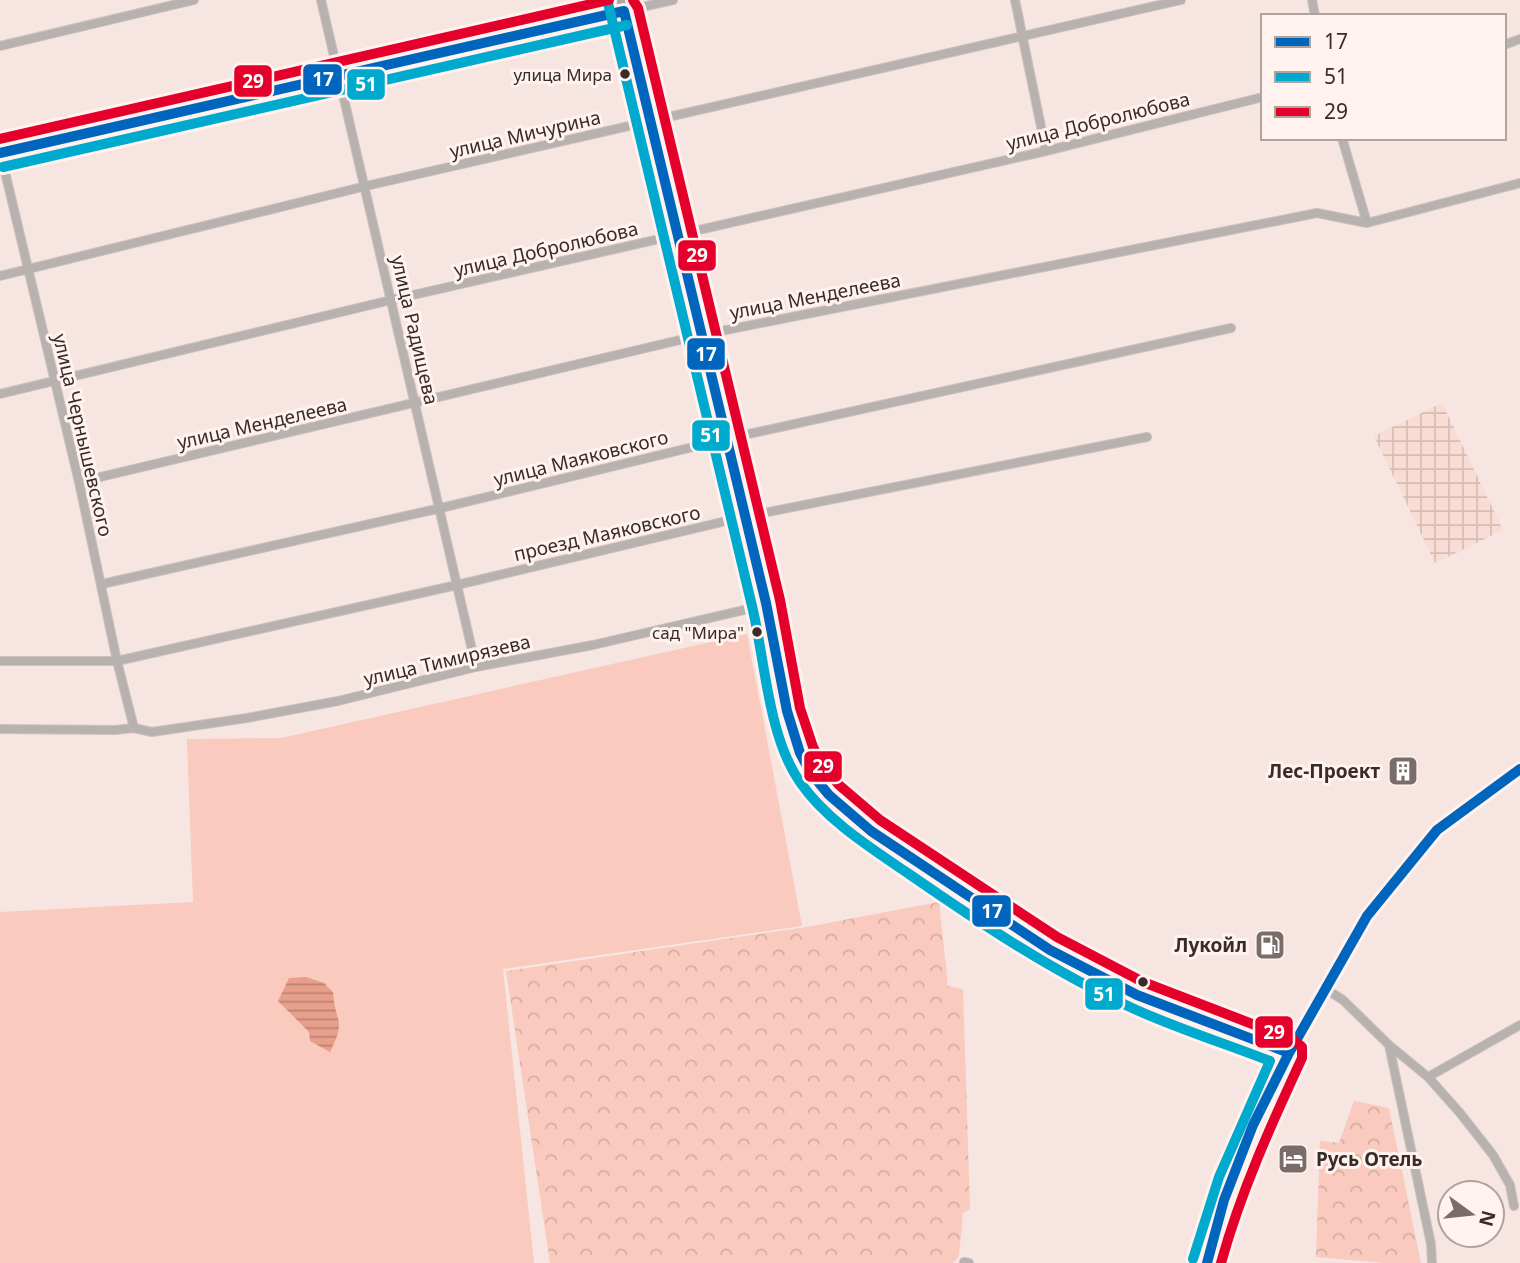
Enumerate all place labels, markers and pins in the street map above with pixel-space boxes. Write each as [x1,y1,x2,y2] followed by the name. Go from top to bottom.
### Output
[514,63,612,86] place label: улица Мира
[618,67,632,81] marker: улица Мира
[652,621,744,644] place label: сад "Мира"
[750,625,764,639] marker: сад "Мира"
[1386,754,1420,788] building icon: Лес-Проект
[1268,758,1380,784] place label: Лес-Проект
[1253,928,1287,962] fuel station icon: Лукойл
[1174,932,1247,958] place label: Лукойл
[1136,975,1150,989] unlabelled marker
[1276,1142,1310,1176] hotel icon: Русь Отель
[1316,1146,1423,1172] place label: Русь Отель

